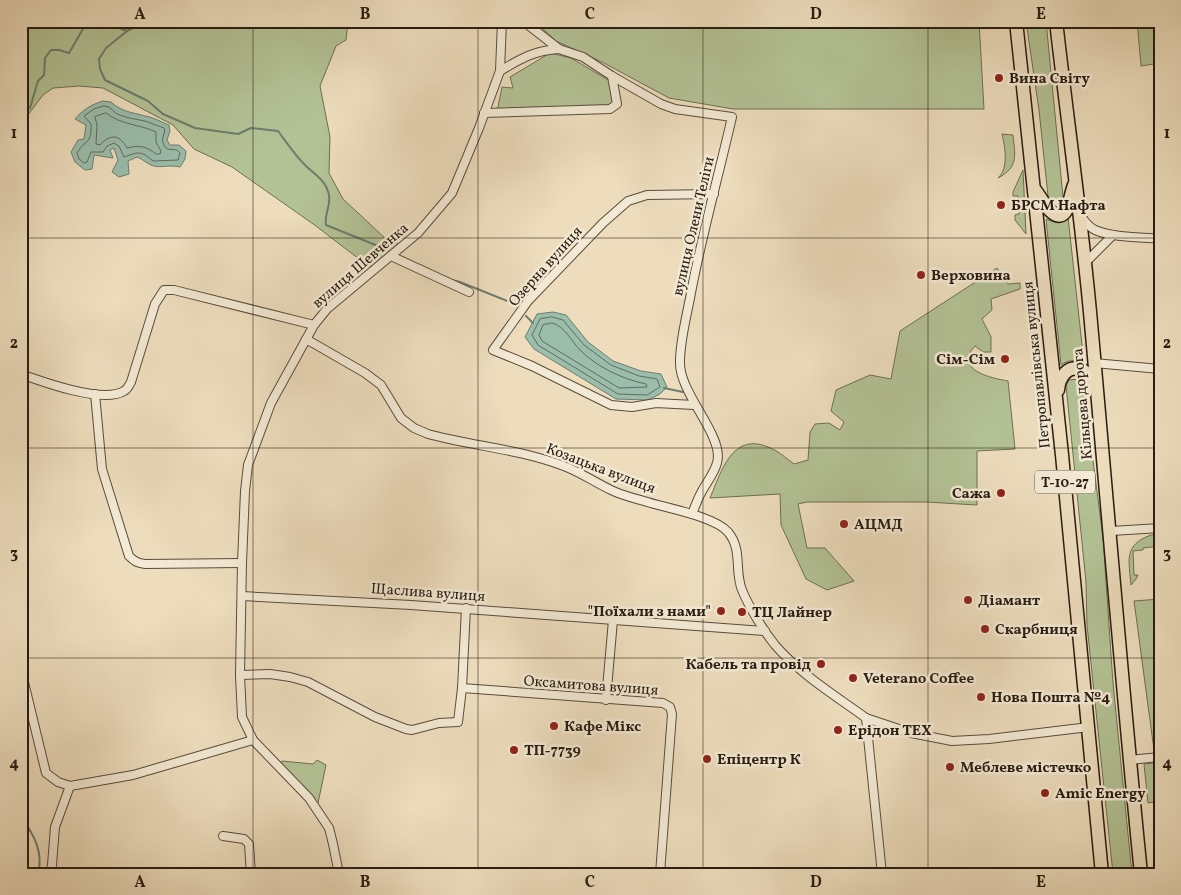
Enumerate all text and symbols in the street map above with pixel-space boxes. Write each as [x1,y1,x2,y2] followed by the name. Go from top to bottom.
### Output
[134,4,146,26] text: A
[360,4,371,26] text: B
[585,4,595,26] text: C
[810,4,822,26] text: D
[1036,4,1046,26] text: E
[1009,69,1090,90] place label: Вина Світу
[993,72,1005,84] marker: Вина Світу
[11,123,17,145] text: 1
[1164,123,1170,145] text: 1
[668,155,721,298] street label: вулиця Олени Теліги
[1011,196,1106,217] place label: БРСМ Нафта
[995,199,1007,211] marker: БРСМ Нафта
[308,218,414,314] street label: вулиця Шевченка
[504,222,588,312] street label: Озерна вулиця
[931,266,1011,287] place label: Верховина
[915,269,927,281] marker: Верховина
[1018,280,1057,449] street label: Петропавлівська вулиця
[10,333,18,355] text: 2
[1163,333,1171,355] text: 2
[1068,347,1099,460] street label: Кільцева дорога
[936,350,995,371] place label: Сім-Сім
[999,353,1011,365] marker: Сім-Сім
[543,439,658,500] street label: Козацька вулиця
[1035,471,1095,494] road number: Т-10-27
[952,484,991,505] place label: Сажа
[995,487,1007,499] marker: Сажа
[854,515,903,536] place label: АЦМД
[838,518,850,530] marker: АЦМД
[10,543,18,565] text: 3
[1163,543,1171,565] text: 3
[370,579,486,608] street label: Щаслива вулиця
[978,591,1041,612] place label: Діамант
[962,594,974,606] marker: Діамант
[587,602,711,623] place label: "Поїхали з нами"
[752,603,832,624] place label: ТЦ Лайнер
[715,605,727,617] marker: "Поїхали з нами"
[736,606,748,618] marker: ТЦ Лайнер
[995,620,1078,641] place label: Скарбниця
[979,623,991,635] marker: Скарбниця
[685,655,811,676] place label: Кабель та провід
[815,658,827,670] marker: Кабель та провід
[863,669,974,690] place label: Veterano Coffee
[523,671,659,702] street label: Оксамитова вулиця
[847,672,859,684] marker: Veterano Coffee
[991,688,1110,709] place label: Нова Пошта №4
[975,691,987,703] marker: Нова Пошта №4
[564,717,641,738] place label: Кафе Мікс
[548,720,560,732] marker: Кафе Мікс
[848,721,932,742] place label: Ерідон ТЕХ
[832,724,844,736] marker: Ерідон ТЕХ
[524,741,581,762] place label: ТП-7739
[508,744,520,756] marker: ТП-7739
[717,750,801,771] place label: Епіцентр К
[9,753,19,775] text: 4
[701,753,713,765] marker: Епіцентр К
[1162,753,1172,775] text: 4
[960,758,1092,779] place label: Меблеве містечко
[944,761,956,773] marker: Меблеве містечко
[1055,784,1146,805] place label: Amic Energy
[1039,787,1051,799] marker: Amic Energy
[134,872,146,894] text: A
[360,872,371,894] text: B
[585,872,595,894] text: C
[810,872,822,894] text: D
[1036,872,1046,894] text: E

